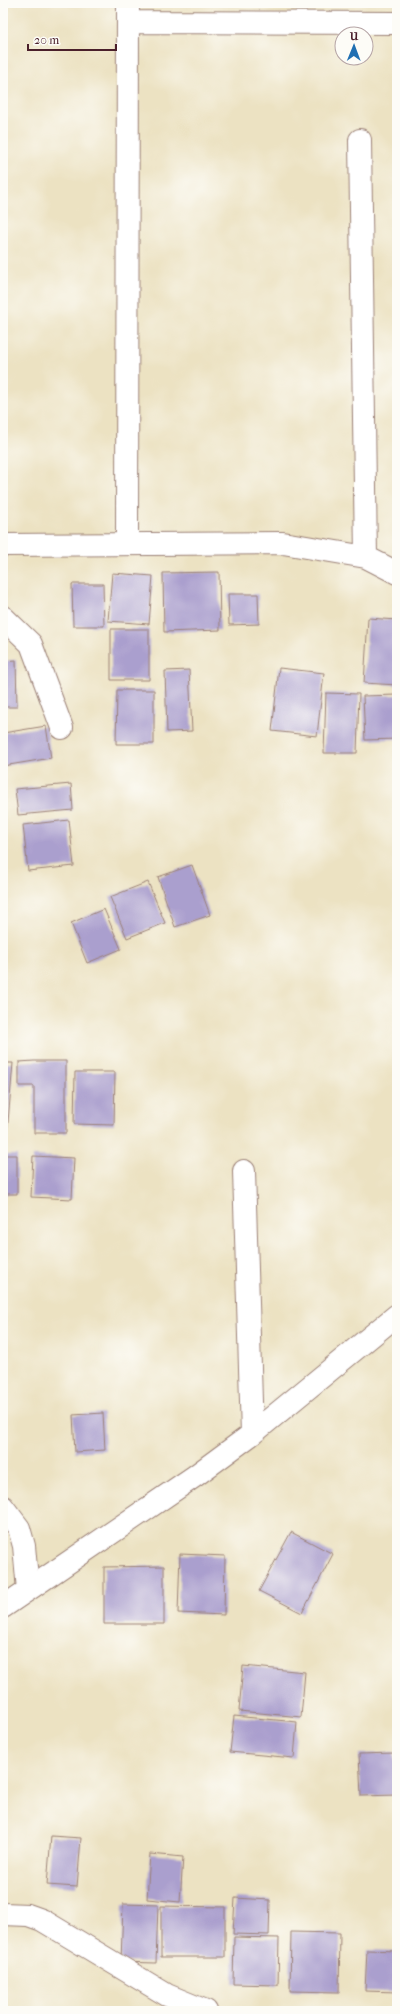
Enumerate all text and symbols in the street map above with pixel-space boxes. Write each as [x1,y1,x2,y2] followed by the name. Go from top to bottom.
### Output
[28,26,116,52] scale bar
[334,26,374,66] north arrow
[349,30,359,43] text: U
[34,33,59,47] text: 20 m

